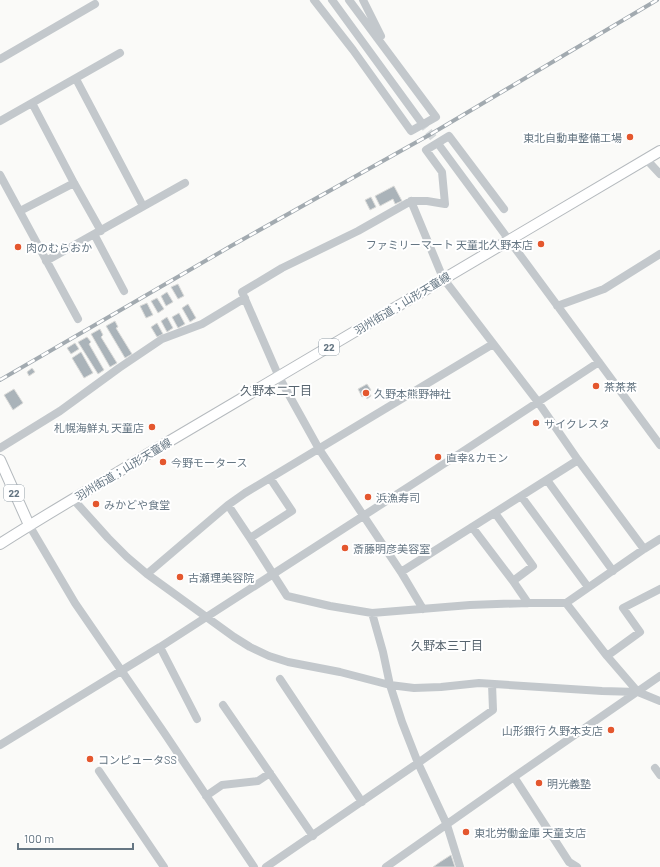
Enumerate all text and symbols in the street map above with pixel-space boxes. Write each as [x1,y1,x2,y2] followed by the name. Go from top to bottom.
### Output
[523,131,622,144] place label: 東北自動車整備工場
[625,132,635,142] marker: 東北自動車整備工場
[366,238,533,251] place label: ファミリーマート 天童北久野本店
[536,239,546,249] marker: ファミリーマート 天童北久野本店
[26,241,92,254] place label: 肉のむらおか
[13,242,23,252] marker: 肉のむらおか
[352,269,452,337] street label: 羽州街道；山形天童線
[319,339,339,355] road number: 22
[604,380,637,393] place label: 茶茶茶
[591,381,601,391] marker: 茶茶茶
[240,383,312,397] district label: 久野本二丁目
[374,387,451,400] place label: 久野本熊野神社
[361,388,371,398] marker: 久野本熊野神社
[544,417,610,430] place label: サイクレスタ
[531,418,541,428] marker: サイクレスタ
[54,421,144,434] place label: 札幌海鮮丸 天童店
[147,422,157,432] marker: 札幌海鮮丸 天童店
[73,435,173,503] street label: 羽州街道；山形天童線
[446,451,508,464] place label: 直幸&カモン
[433,452,443,462] marker: 直幸&カモン
[171,456,247,469] place label: 今野モータース
[158,457,168,467] marker: 今野モータース
[4,485,24,501] road number: 22
[376,491,420,504] place label: 浜漁寿司
[363,492,373,502] marker: 浜漁寿司
[104,498,170,511] place label: みかどや食堂
[91,499,101,509] marker: みかどや食堂
[353,542,430,555] place label: 斎藤明彦美容室
[340,543,350,553] marker: 斎藤明彦美容室
[188,571,254,584] place label: 古瀬理美容院
[175,572,185,582] marker: 古瀬理美容院
[411,638,483,652] district label: 久野本三丁目
[502,724,603,737] place label: 山形銀行 久野本支店
[606,725,616,735] marker: 山形銀行 久野本支店
[98,753,177,766] place label: コンピュータSS
[85,754,95,764] marker: コンピュータSS
[547,777,591,790] place label: 明光義塾
[534,778,544,788] marker: 明光義塾
[18,825,133,851] scale bar
[474,826,586,839] place label: 東北労働金庫 天童支店
[461,827,471,837] marker: 東北労働金庫 天童支店
[24,831,54,845] text: 100 m

